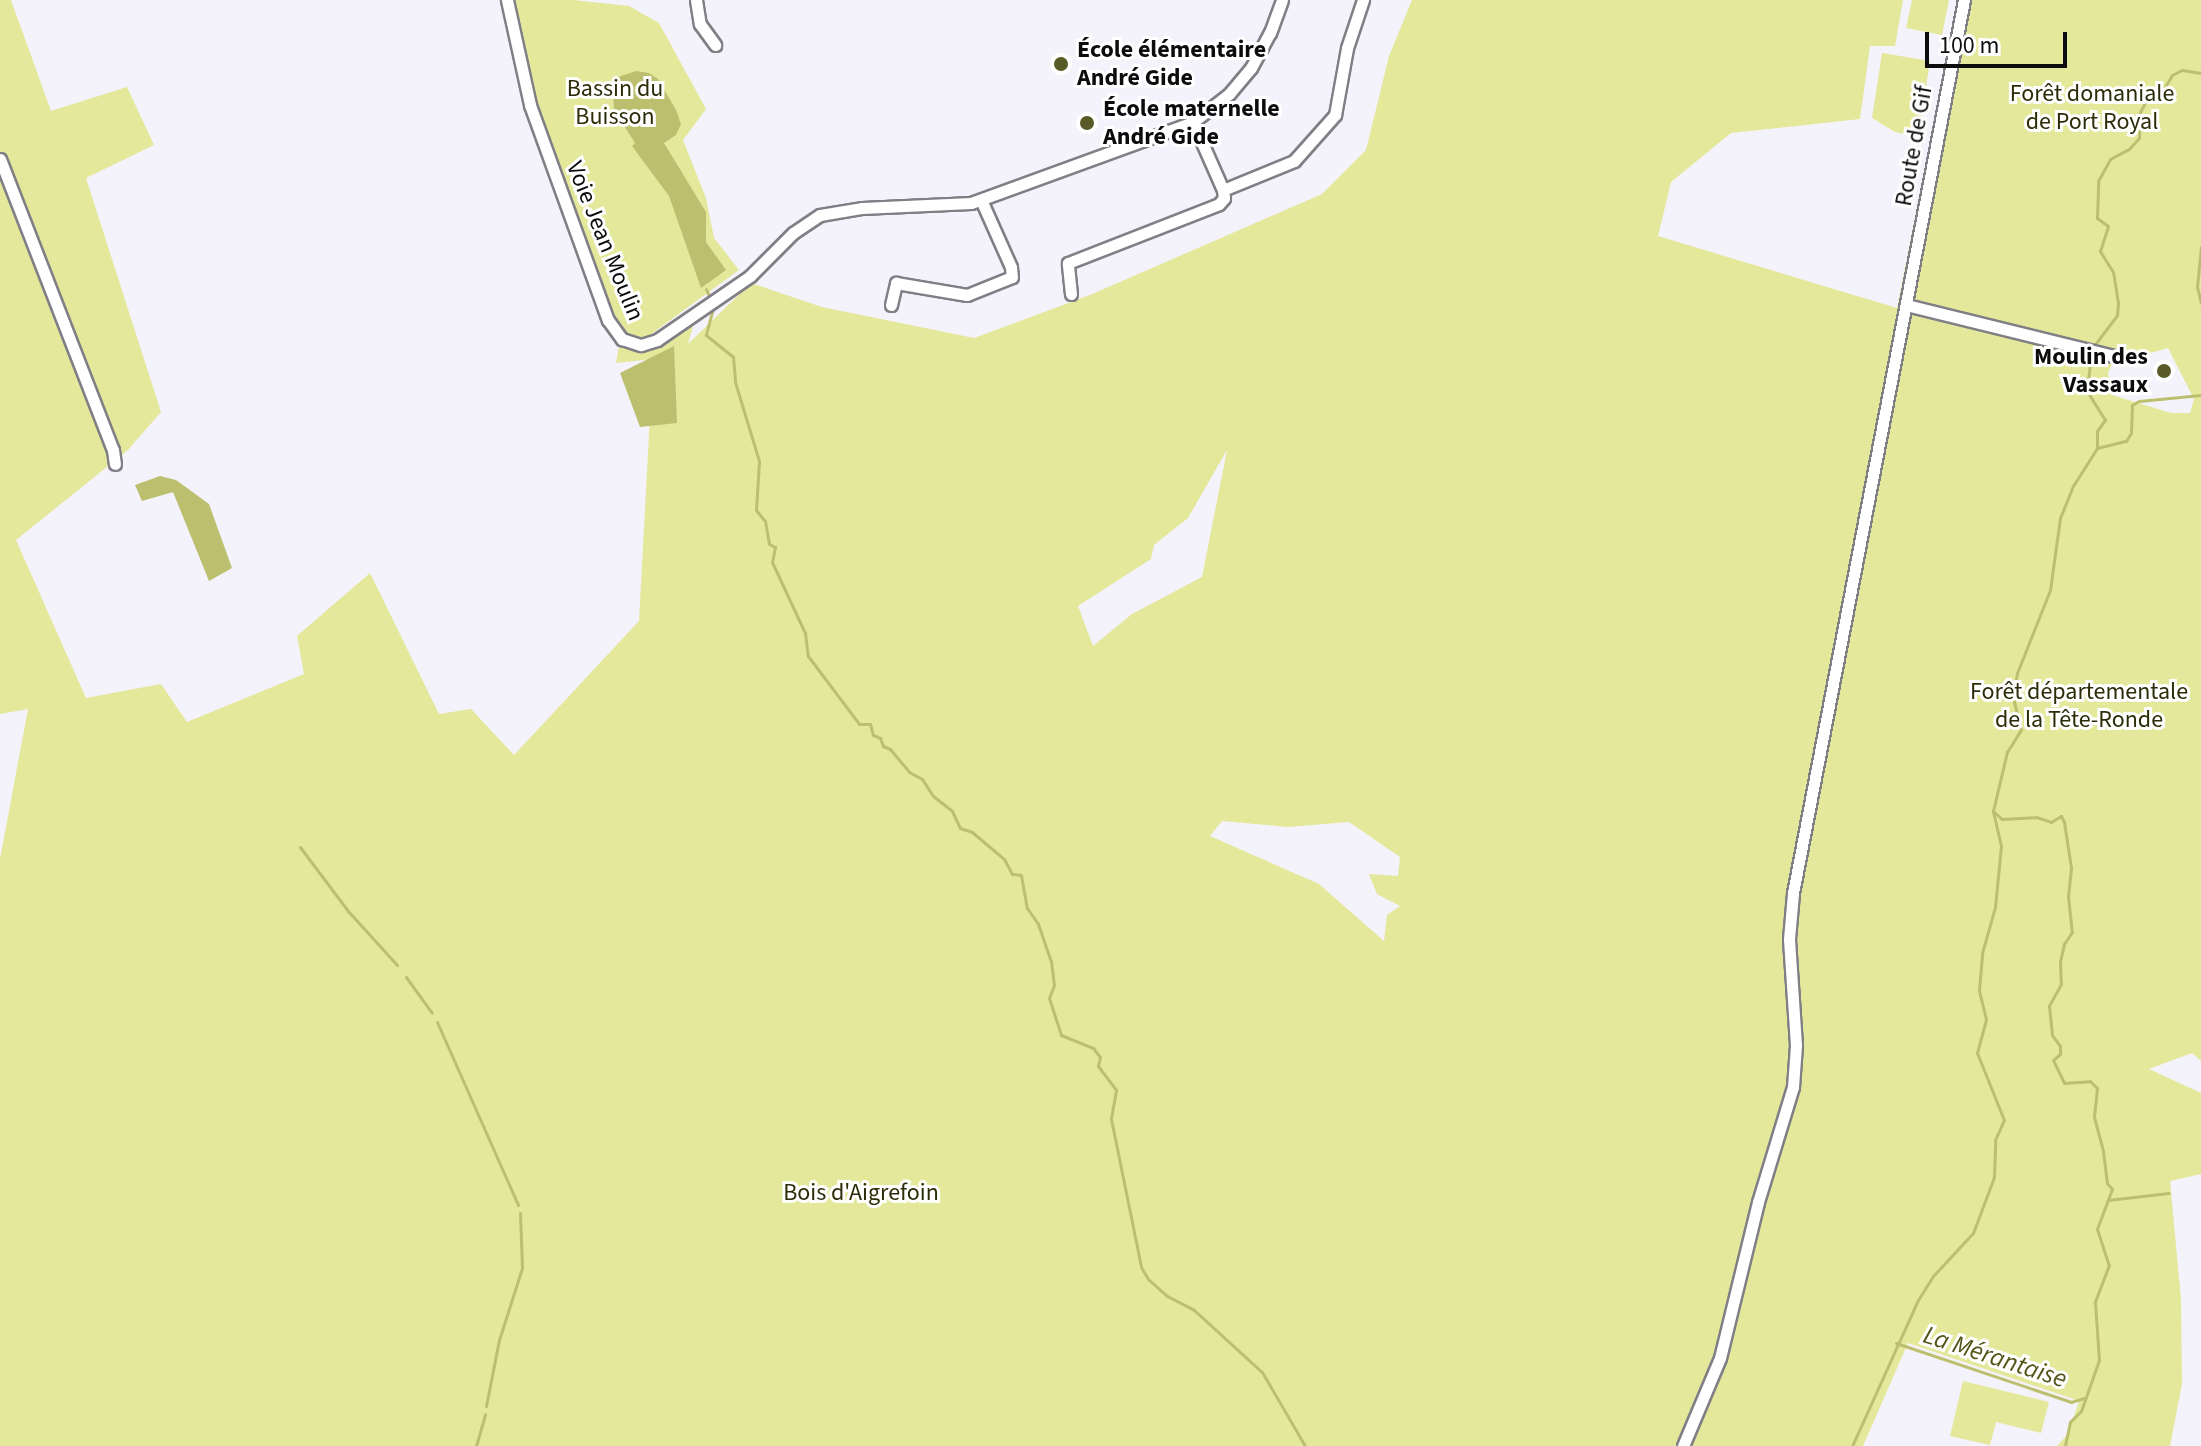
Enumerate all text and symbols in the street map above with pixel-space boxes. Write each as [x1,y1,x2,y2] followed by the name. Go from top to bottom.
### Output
[1929,16,2071,66] scale bar
[1939,28,1999,63] text: 100 m
[1077,36,1266,92] place label: École élémentaire André Gide
[1052,55,1070,73] marker: École élémentaire André Gide
[567,75,663,131] park label: Bassin du Buisson
[2010,80,2174,136] park label: Forêt domaniale de Port Royal
[1889,84,1939,208] street label: Route de Gif
[1103,95,1280,151] place label: École maternelle André Gide
[1078,114,1096,132] marker: École maternelle André Gide
[560,157,650,325] street label: Voie Jean Moulin
[2034,343,2148,399] place label: Moulin des Vassaux
[2155,362,2173,380] marker: Moulin des Vassaux
[1970,678,2188,734] park label: Forêt départementale de la Tête-Ronde
[783,1179,939,1207] park label: Bois d'Aigrefoin
[1919,1319,2071,1395] water label: La Mérantaise

